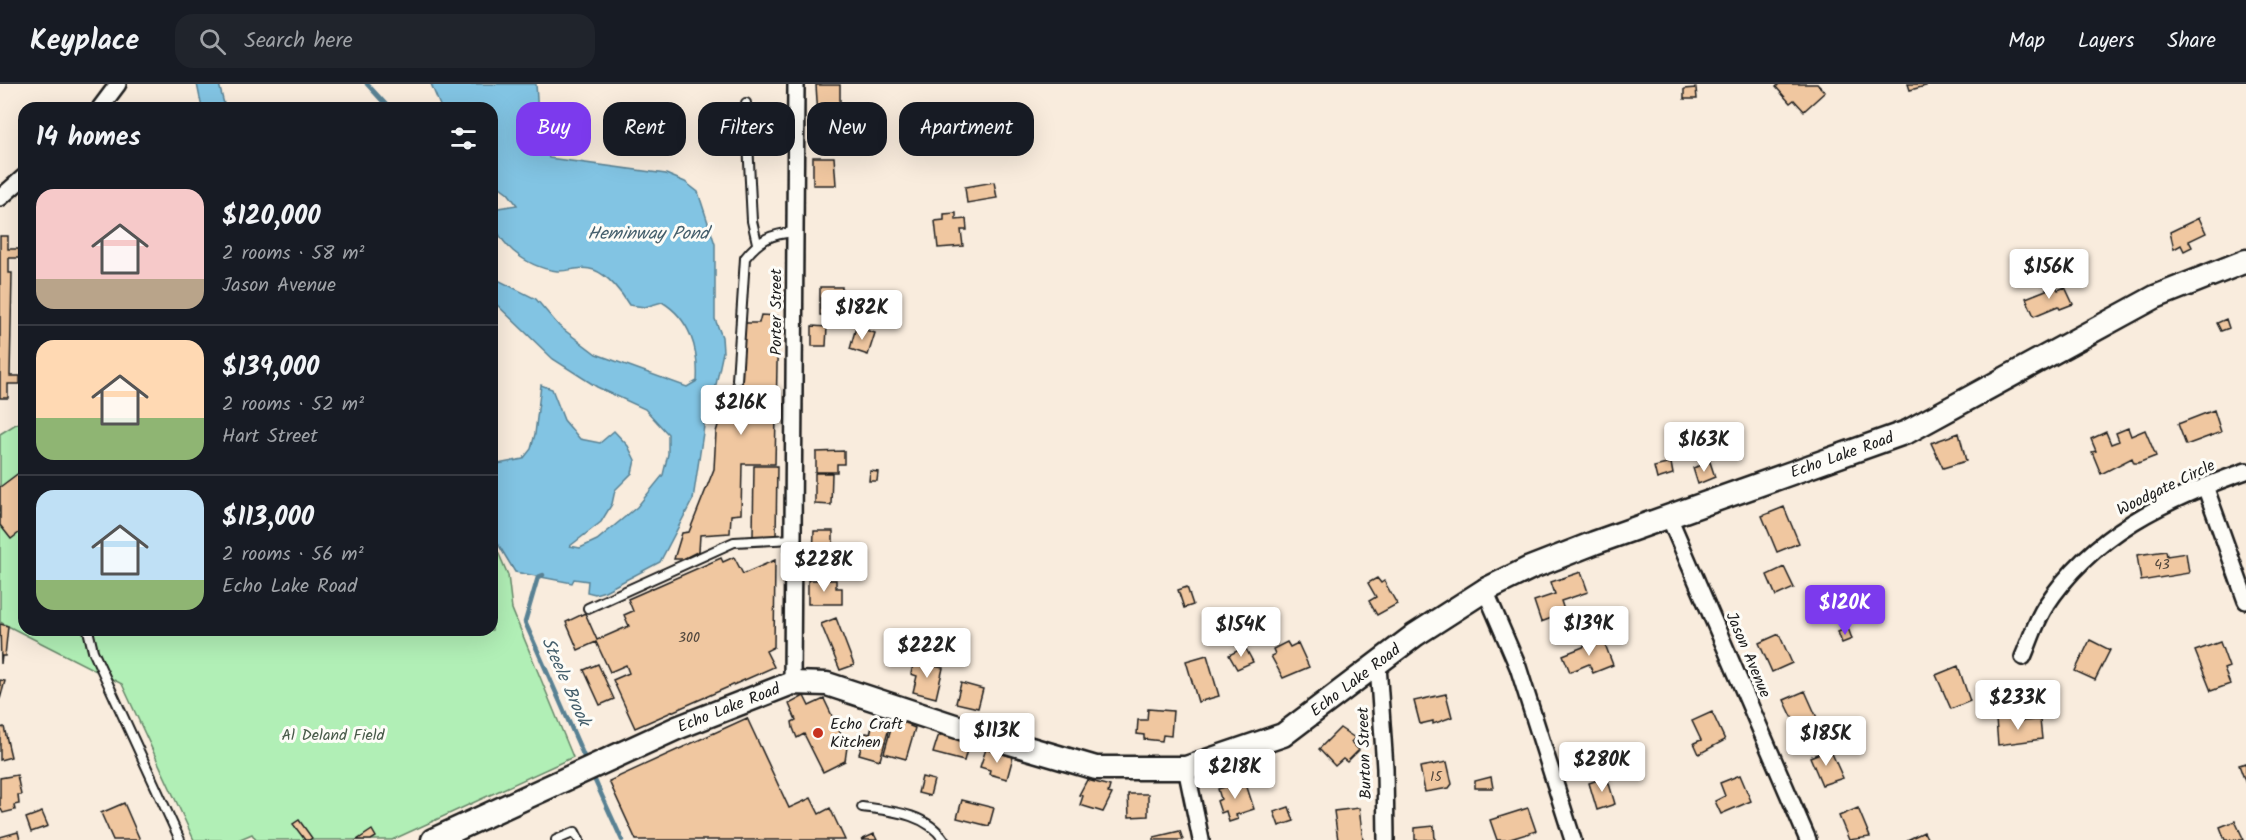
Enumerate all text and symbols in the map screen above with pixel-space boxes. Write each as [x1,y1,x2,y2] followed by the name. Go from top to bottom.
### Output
[175,14,595,68] search box
[30,19,139,64] text: Keyplace
[244,24,353,59] text: Search here
[196,25,229,58] icon: search
[2008,25,2045,58] text: Map
[2078,25,2134,58] text: Layers
[2167,25,2216,58] text: Share
[516,102,591,156] chip: Buy
[603,102,686,156] chip: Rent
[698,102,795,156] chip: Filters
[807,102,887,156] chip: New
[899,102,1034,156] chip: Apartment
[36,117,141,159] text: 14 homes
[447,122,480,155] icon: filters
[222,196,321,238] text: $120,000
[84,213,156,285] icon: home
[587,220,713,249] water label: Heminway Pond
[222,238,364,270] text: 2 rooms · 58 m²
[2007,249,2091,300] pin: $156K
[2024,252,2074,284] text: $156K
[764,268,789,355] street label: Porter Street
[222,270,336,302] text: Jason Avenue
[820,290,904,341] pin: $182K
[835,293,889,325] text: $182K
[222,347,319,389] text: $139,000
[84,364,156,436] icon: home
[699,385,783,436] pin: $216K
[715,388,767,420] text: $216K
[222,389,364,421] text: 2 rooms · 52 m²
[222,421,318,453] text: Hart Street
[1662,422,1746,473] pin: $163K
[1678,425,1730,457] text: $163K
[1787,425,1898,485] street label: Echo Lake Road
[2113,453,2219,523] street label: Woodgate Circle
[222,497,314,539] text: $113,000
[84,514,156,586] icon: home
[222,539,364,571] text: 2 rooms · 56 m²
[782,542,866,593] pin: $228K
[795,545,854,577] text: $228K
[2154,554,2170,576] house number: 43
[222,571,357,603] text: Echo Lake Road
[1803,585,1887,636] pin: $120K
[1819,588,1871,620] text: $120K
[1547,606,1631,657] pin: $139K
[1199,607,1283,658] pin: $154K
[1719,608,1777,702] street label: Jason Avenue
[1564,609,1614,641] text: $139K
[1216,610,1266,642] text: $154K
[678,627,700,649] house number: 300
[885,628,969,679] pin: $222K
[898,631,956,663] text: $222K
[533,633,599,733] water label: Steele Brook
[1305,637,1407,723] street label: Echo Lake Road
[674,676,785,739] street label: Echo Lake Road
[1976,680,2060,731] pin: $233K
[1989,683,2047,715] text: $233K
[1351,706,1379,799] street label: Burton Street
[830,712,904,755] place label: Echo Craft Kitchen
[955,713,1039,764] pin: $113K
[974,716,1020,748] text: $113K
[1784,716,1868,767] pin: $185K
[1800,719,1852,751] text: $185K
[281,723,386,748] park label: Al Deland Field
[811,726,825,740] marker: Echo Craft Kitchen
[1560,742,1644,793] pin: $280K
[1573,745,1631,777] text: $280K
[1193,749,1277,800] pin: $218K
[1208,752,1262,784] text: $218K
[1430,766,1443,788] house number: 15

